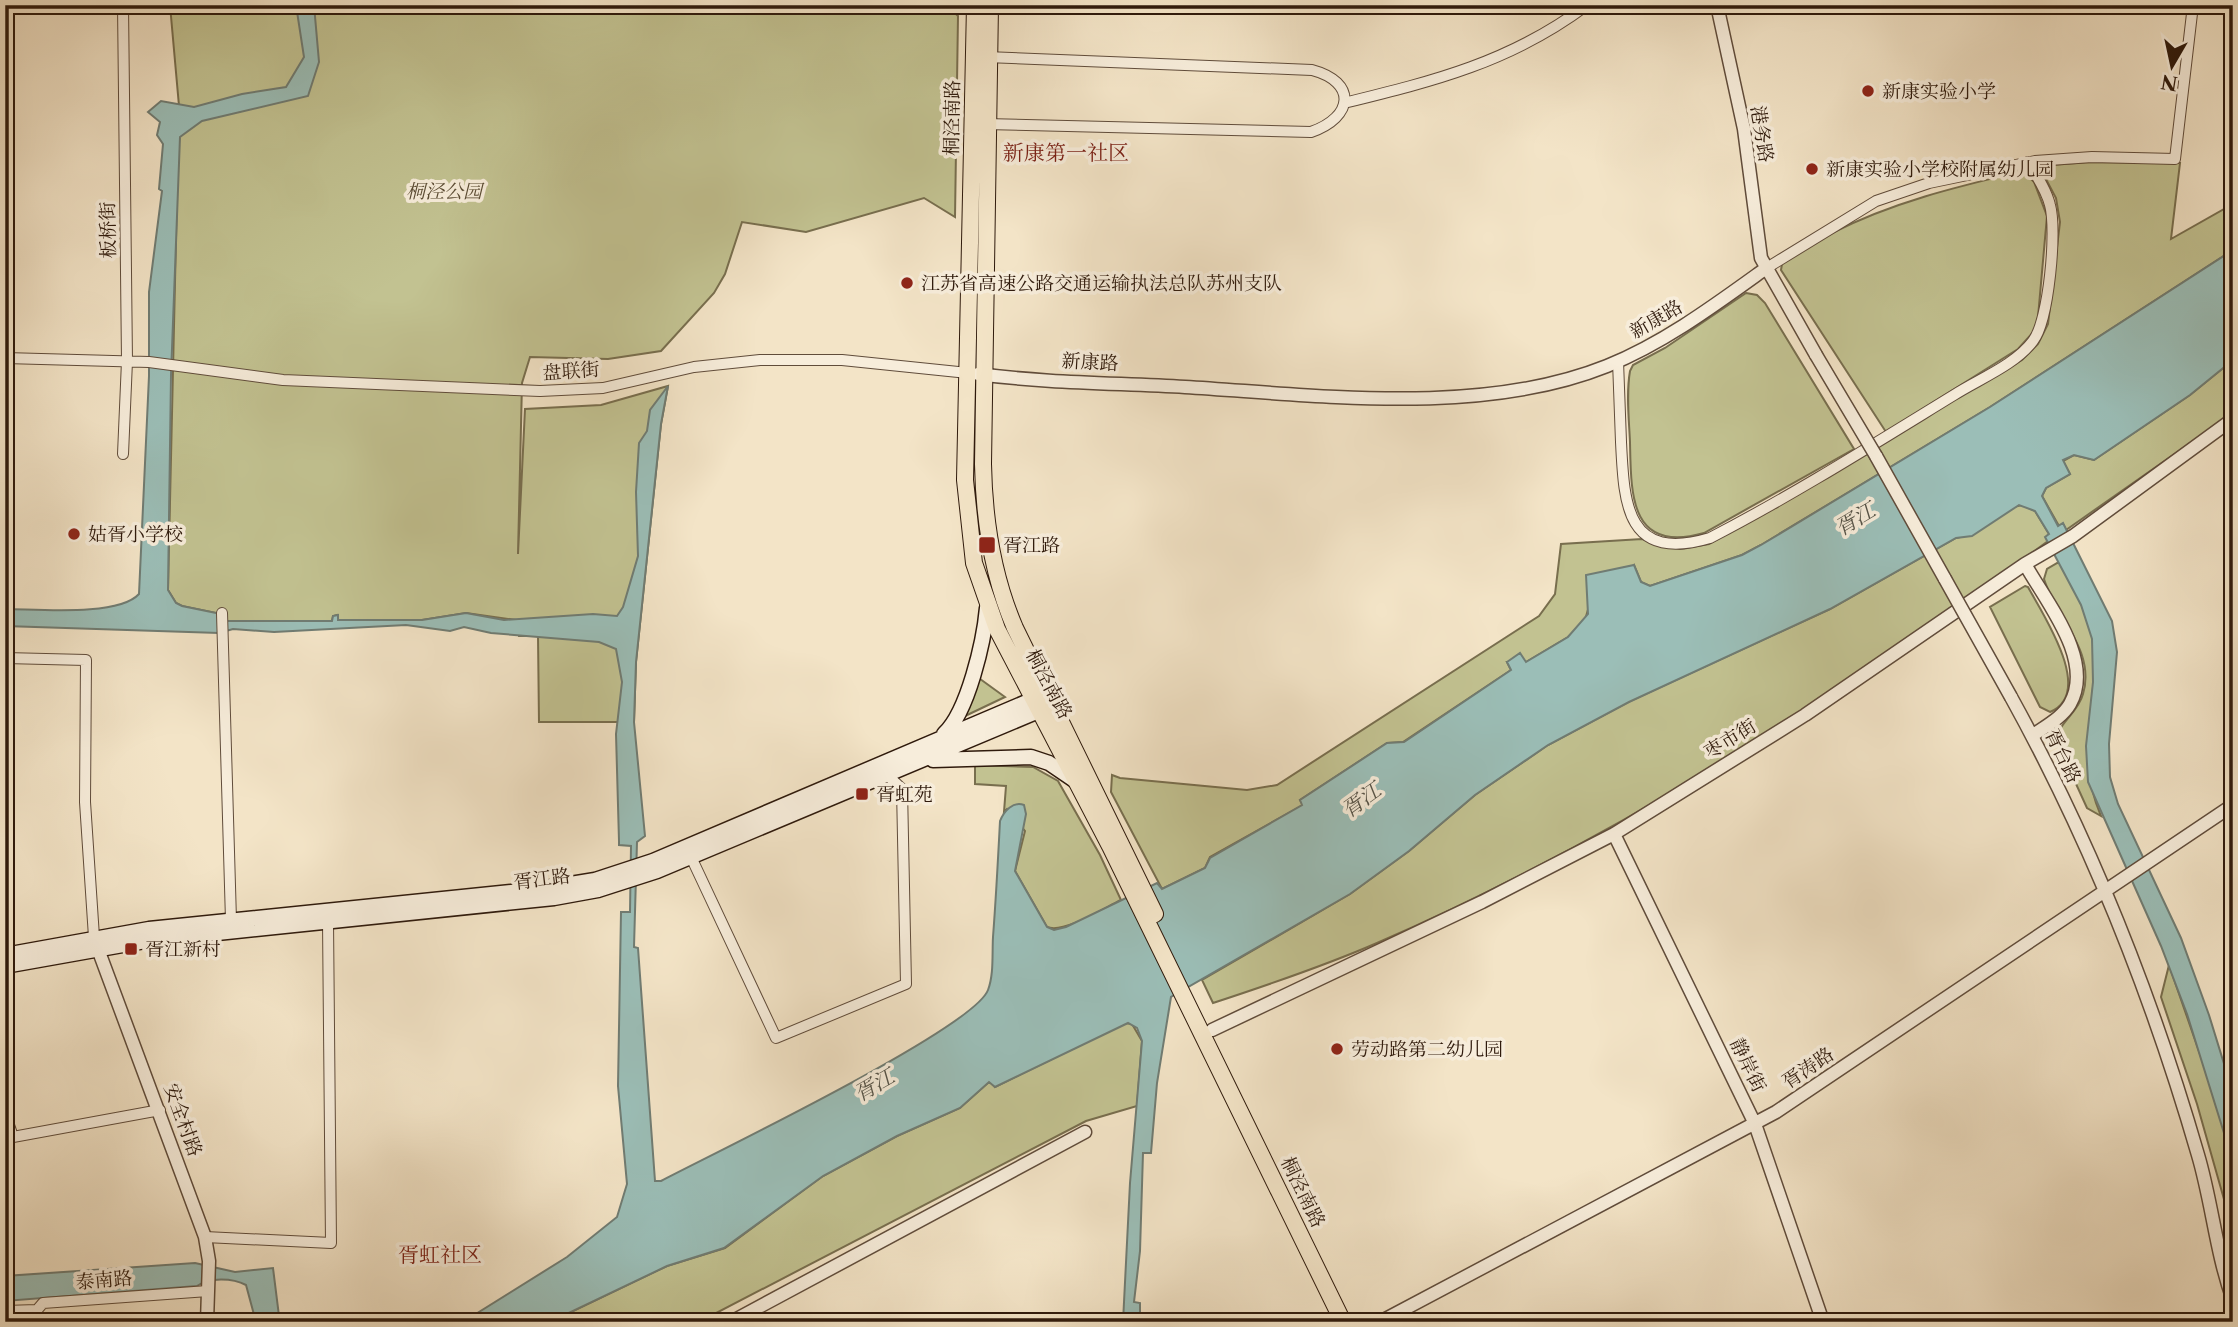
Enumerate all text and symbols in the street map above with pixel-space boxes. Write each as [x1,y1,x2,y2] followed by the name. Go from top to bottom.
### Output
[2136,32,2206,102] north arrow
[2159,70,2179,95] text: N
[940,80,964,156] street label: 桐泾南路
[1882,80,1996,103] place label: 新康实验小学
[1860,83,1876,99] marker: 新康实验小学
[1746,104,1778,164] street label: 港务路
[1003,140,1129,165] district label: 新康第一社区
[1826,158,2054,181] place label: 新康实验小学校附属幼儿园
[1804,161,1820,177] marker: 新康实验小学校附属幼儿园
[406,180,485,203] park label: 桐泾公园
[96,201,120,259] street label: 板桥街
[921,272,1282,295] place label: 江苏省高速公路交通运输执法总队苏州支队
[899,275,915,291] marker: 江苏省高速公路交通运输执法总队苏州支队
[1626,295,1686,343] street label: 新康路
[1061,349,1119,375] street label: 新康路
[542,358,600,384] street label: 盘联街
[1831,496,1882,541] water label: 胥江
[88,523,183,546] place label: 姑胥小学校
[66,526,82,542] marker: 姑胥小学校
[1003,534,1060,557] place label: 胥江路
[977,535,997,555] marker: 胥江路
[1021,645,1077,723] street label: 桐泾南路
[1700,714,1760,764] street label: 枣市街
[2040,725,2086,787] street label: 胥台路
[1337,776,1388,822] water label: 胥江
[876,783,933,806] place label: 胥虹苑
[854,786,870,802] marker: 胥虹苑
[512,864,572,894] street label: 胥江路
[145,938,221,961] place label: 胥江新村
[123,941,139,957] marker: 胥江新村
[1725,1034,1771,1096] street label: 静岸街
[1351,1038,1503,1061] place label: 劳动路第二幼儿园
[1329,1041,1345,1057] marker: 劳动路第二幼儿园
[1778,1043,1838,1093] street label: 胥涛路
[850,1062,901,1106] water label: 胥江
[159,1080,207,1160] street label: 安全村路
[1276,1153,1330,1231] street label: 桐泾南路
[398,1242,482,1267] district label: 胥虹社区
[75,1266,133,1294] street label: 泰南路

